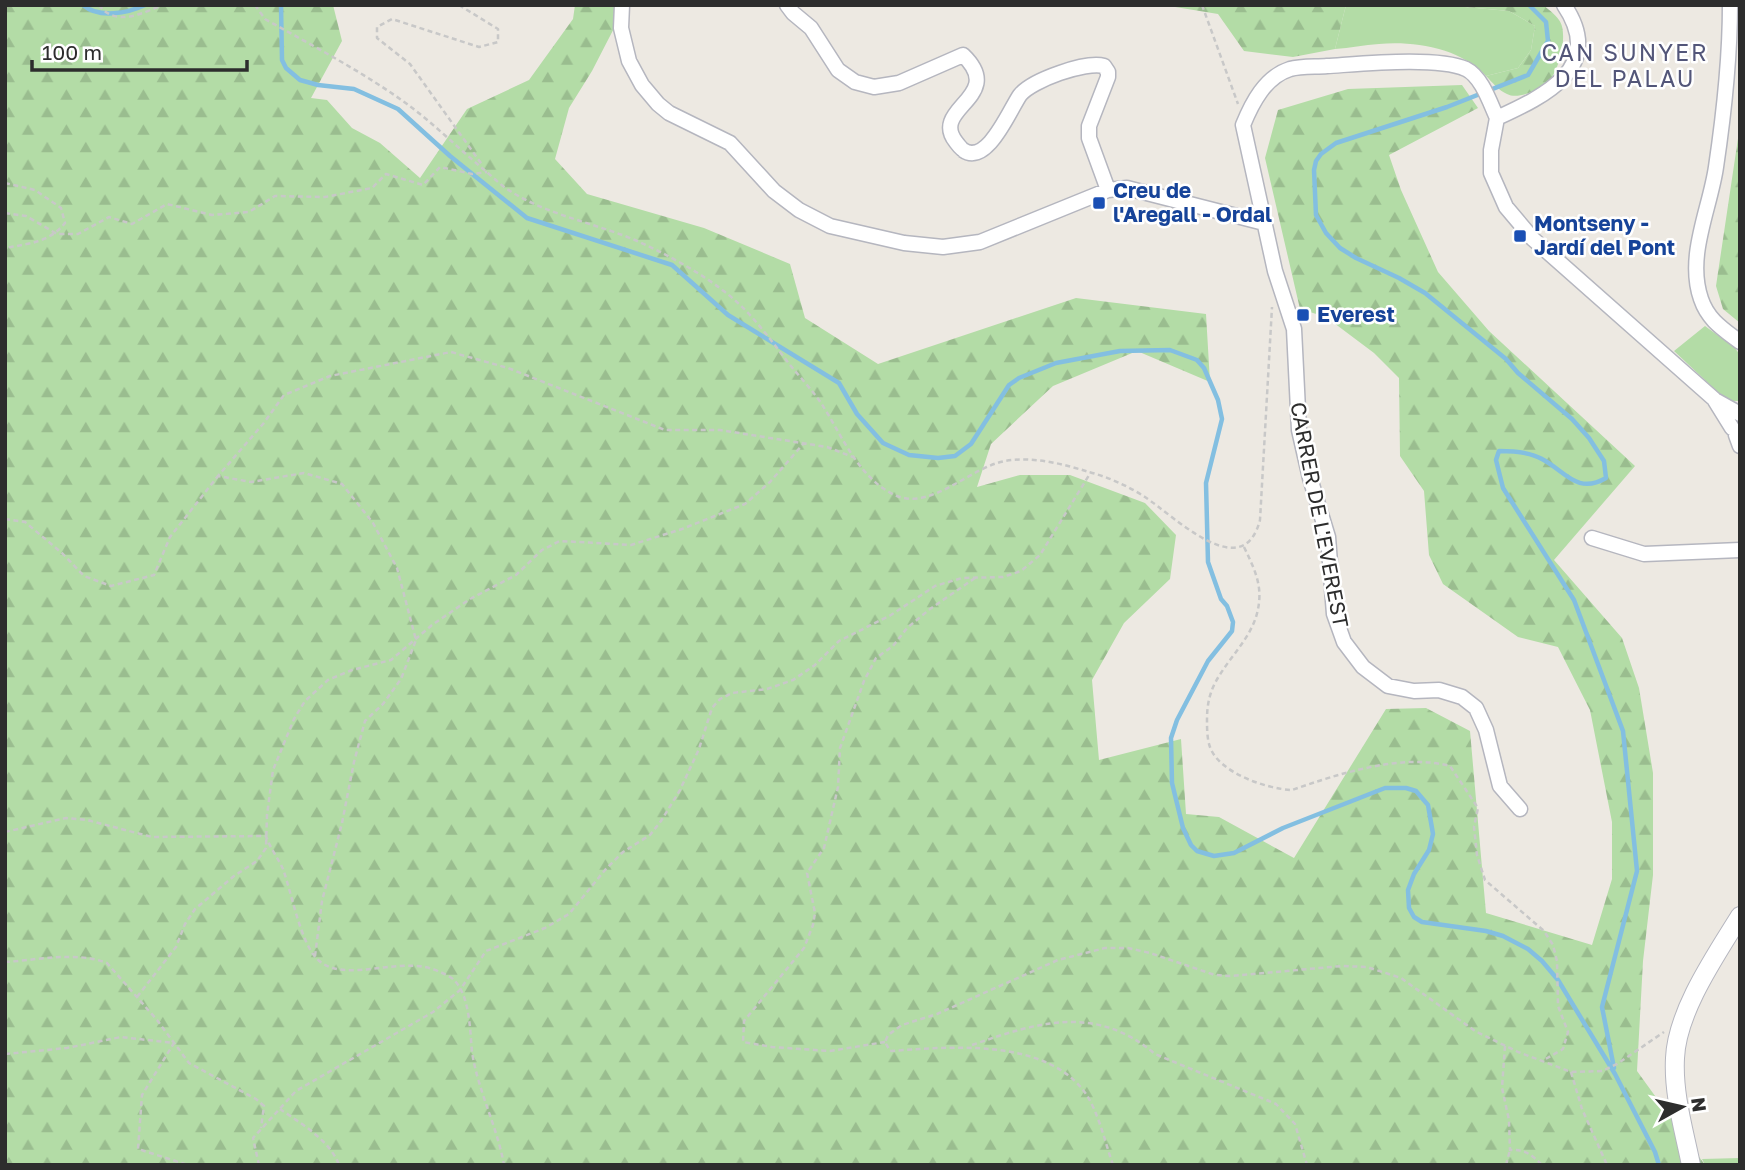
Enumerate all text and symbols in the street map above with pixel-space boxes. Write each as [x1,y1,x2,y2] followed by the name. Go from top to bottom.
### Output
[32,28,247,72] scale bar
[1541,38,1709,92] district label: CAN SUNYER DEL PALAU
[42,39,102,65] text: 100 m
[1113,177,1272,227] place label: Creu de l'Aregall - Ordal
[1091,195,1107,211] marker: Creu de l'Aregall - Ordal
[1534,210,1675,260] place label: Montseny - Jardí del Pont
[1512,228,1528,244] marker: Montseny - Jardí del Pont
[1317,301,1395,327] place label: Everest
[1295,307,1311,323] marker: Everest
[1285,400,1355,630] street label: CARRER DE L'EVEREST
[1647,1072,1717,1142] north arrow
[1687,1096,1712,1113] text: N

